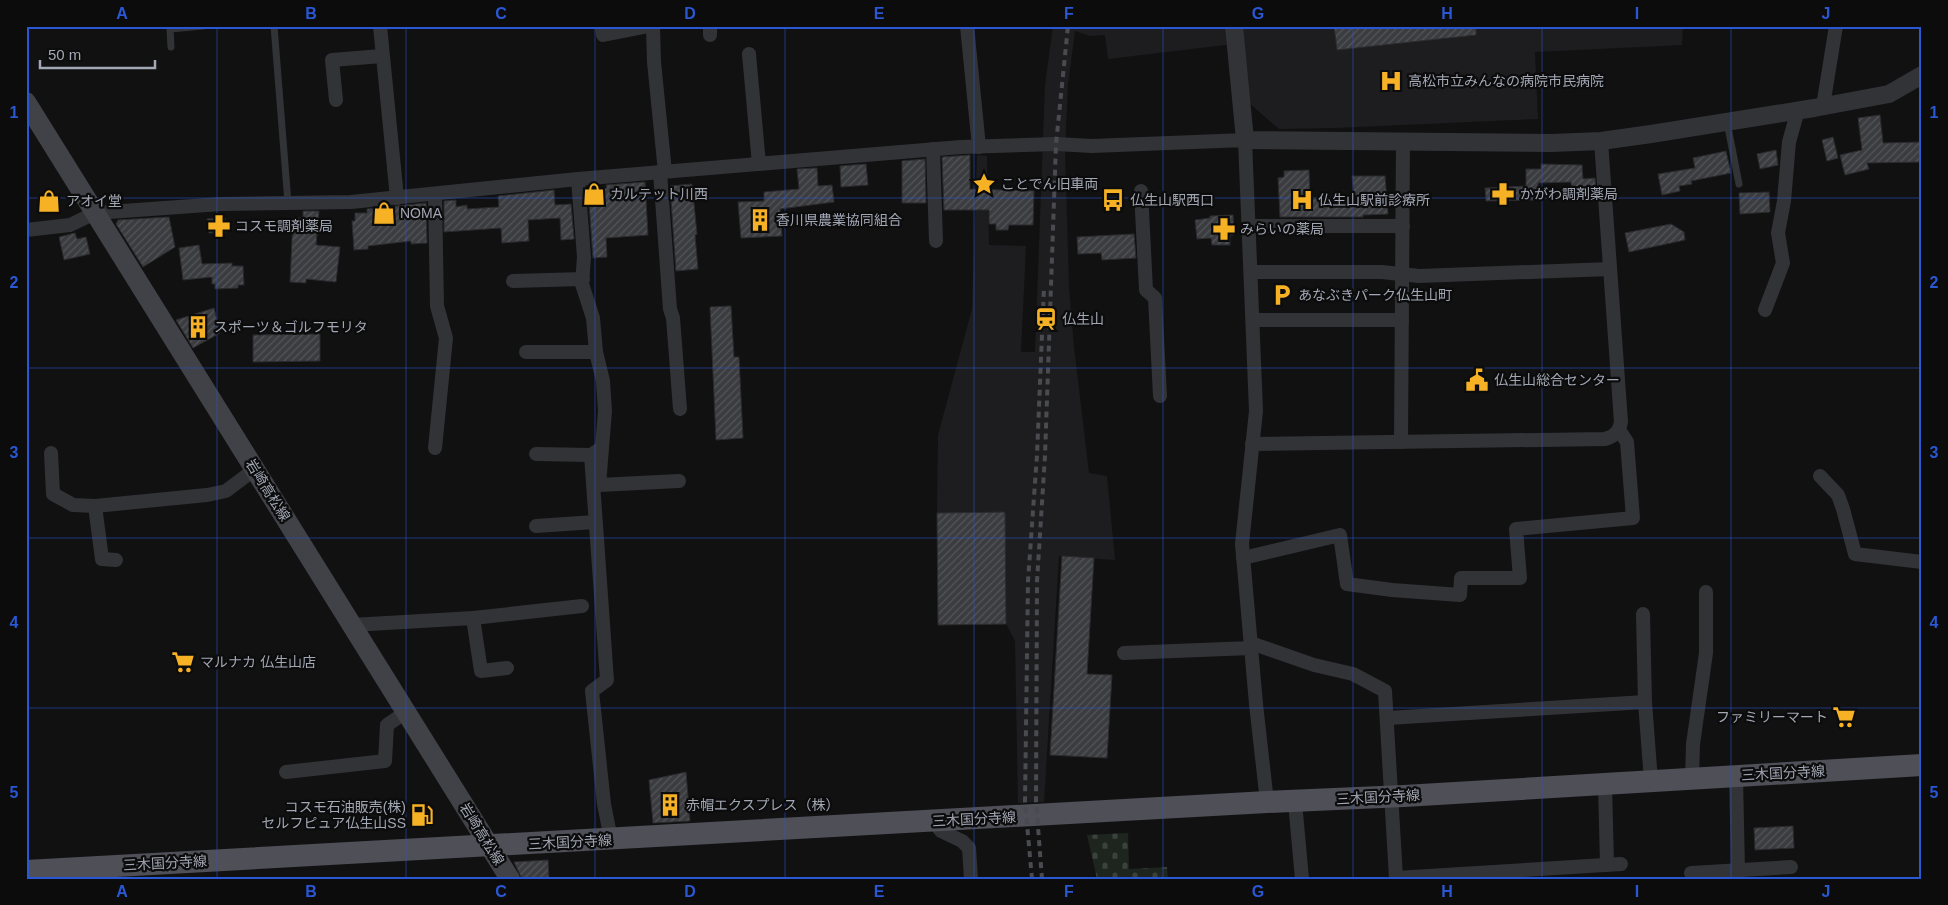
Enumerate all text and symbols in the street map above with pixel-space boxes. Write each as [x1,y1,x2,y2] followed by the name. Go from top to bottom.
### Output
[116,5,128,22] text: A
[305,5,317,22] text: B
[495,5,507,22] text: C
[684,5,696,22] text: D
[874,5,885,22] text: E
[1064,5,1074,22] text: F
[1252,5,1264,22] text: G
[1441,5,1453,22] text: H
[1635,5,1639,22] text: I
[1822,5,1830,22] text: J
[40,38,155,70] scale bar
[48,46,81,63] text: 50 m
[1378,68,1404,94] hospital icon: 高松市立みんなの病院市民病院
[1408,73,1604,89] place label: 高松市立みんなの病院市民病院
[10,104,19,121] text: 1
[1930,104,1939,121] text: 1
[971,171,997,197] place icon: ことでん旧車両
[1001,176,1099,192] place label: ことでん旧車両
[581,181,607,207] shop icon: カルテット川西
[1490,181,1516,207] pharmacy icon: かがわ調剤薬局
[610,186,708,202] place label: カルテット川西
[1520,186,1618,202] place label: かがわ調剤薬局
[1100,187,1126,213] bus stop icon: 仏生山駅西口
[1289,187,1315,213] hospital icon: 仏生山駅前診療所
[36,188,62,214] shop icon: アオイ堂
[1130,192,1214,208] place label: 仏生山駅西口
[1318,192,1430,208] place label: 仏生山駅前診療所
[66,193,122,209] place label: アオイ堂
[371,200,397,226] shop icon: NOMA
[400,205,443,221] place label: NOMA
[747,207,773,233] building icon: 香川県農業協同組合
[776,212,902,228] place label: 香川県農業協同組合
[206,213,232,239] pharmacy icon: コスモ調剤薬局
[1211,216,1237,242] pharmacy icon: みらいの薬局
[235,218,333,234] place label: コスモ調剤薬局
[1240,221,1324,237] place label: みらいの薬局
[10,274,19,291] text: 2
[1930,274,1939,291] text: 2
[1269,282,1295,308] parking icon: あなぶきパーク仏生山町
[1298,287,1452,303] place label: あなぶきパーク仏生山町
[1033,306,1059,332] station icon: 仏生山
[1062,311,1104,327] place label: 仏生山
[185,314,211,340] building icon: スポーツ＆ゴルフモリタ
[214,319,368,335] place label: スポーツ＆ゴルフモリタ
[1464,367,1490,393] public building icon: 仏生山総合センター
[1494,372,1620,388] place label: 仏生山総合センター
[10,444,19,461] text: 3
[1930,444,1939,461] text: 3
[243,456,293,524] street label: 岩崎高松線
[10,614,19,631] text: 4
[1930,614,1939,631] text: 4
[170,649,196,675] supermarket icon: マルナカ 仏生山店
[200,654,316,670] place label: マルナカ 仏生山店
[1831,704,1857,730] supermarket icon: ファミリーマート
[1716,709,1828,725] place label: ファミリーマート
[1741,763,1825,783] street label: 三木国分寺線
[10,784,19,801] text: 5
[1930,784,1939,801] text: 5
[1336,787,1420,807] street label: 三木国分寺線
[657,792,683,818] building icon: 赤帽エクスプレス（株）
[686,797,840,813] place label: 赤帽エクスプレス（株）
[262,799,406,831] place label: コスモ石油販売(株) セルフピュア仏生山SS
[457,800,507,868] street label: 岩崎高松線
[409,802,435,828] fuel station icon: コスモ石油販売(株) セルフピュア仏生山SS
[932,809,1016,829] street label: 三木国分寺線
[528,832,612,852] street label: 三木国分寺線
[123,853,207,873] street label: 三木国分寺線
[116,883,128,900] text: A
[305,883,317,900] text: B
[495,883,507,900] text: C
[684,883,696,900] text: D
[874,883,885,900] text: E
[1064,883,1074,900] text: F
[1252,883,1264,900] text: G
[1441,883,1453,900] text: H
[1635,883,1639,900] text: I
[1822,883,1830,900] text: J

